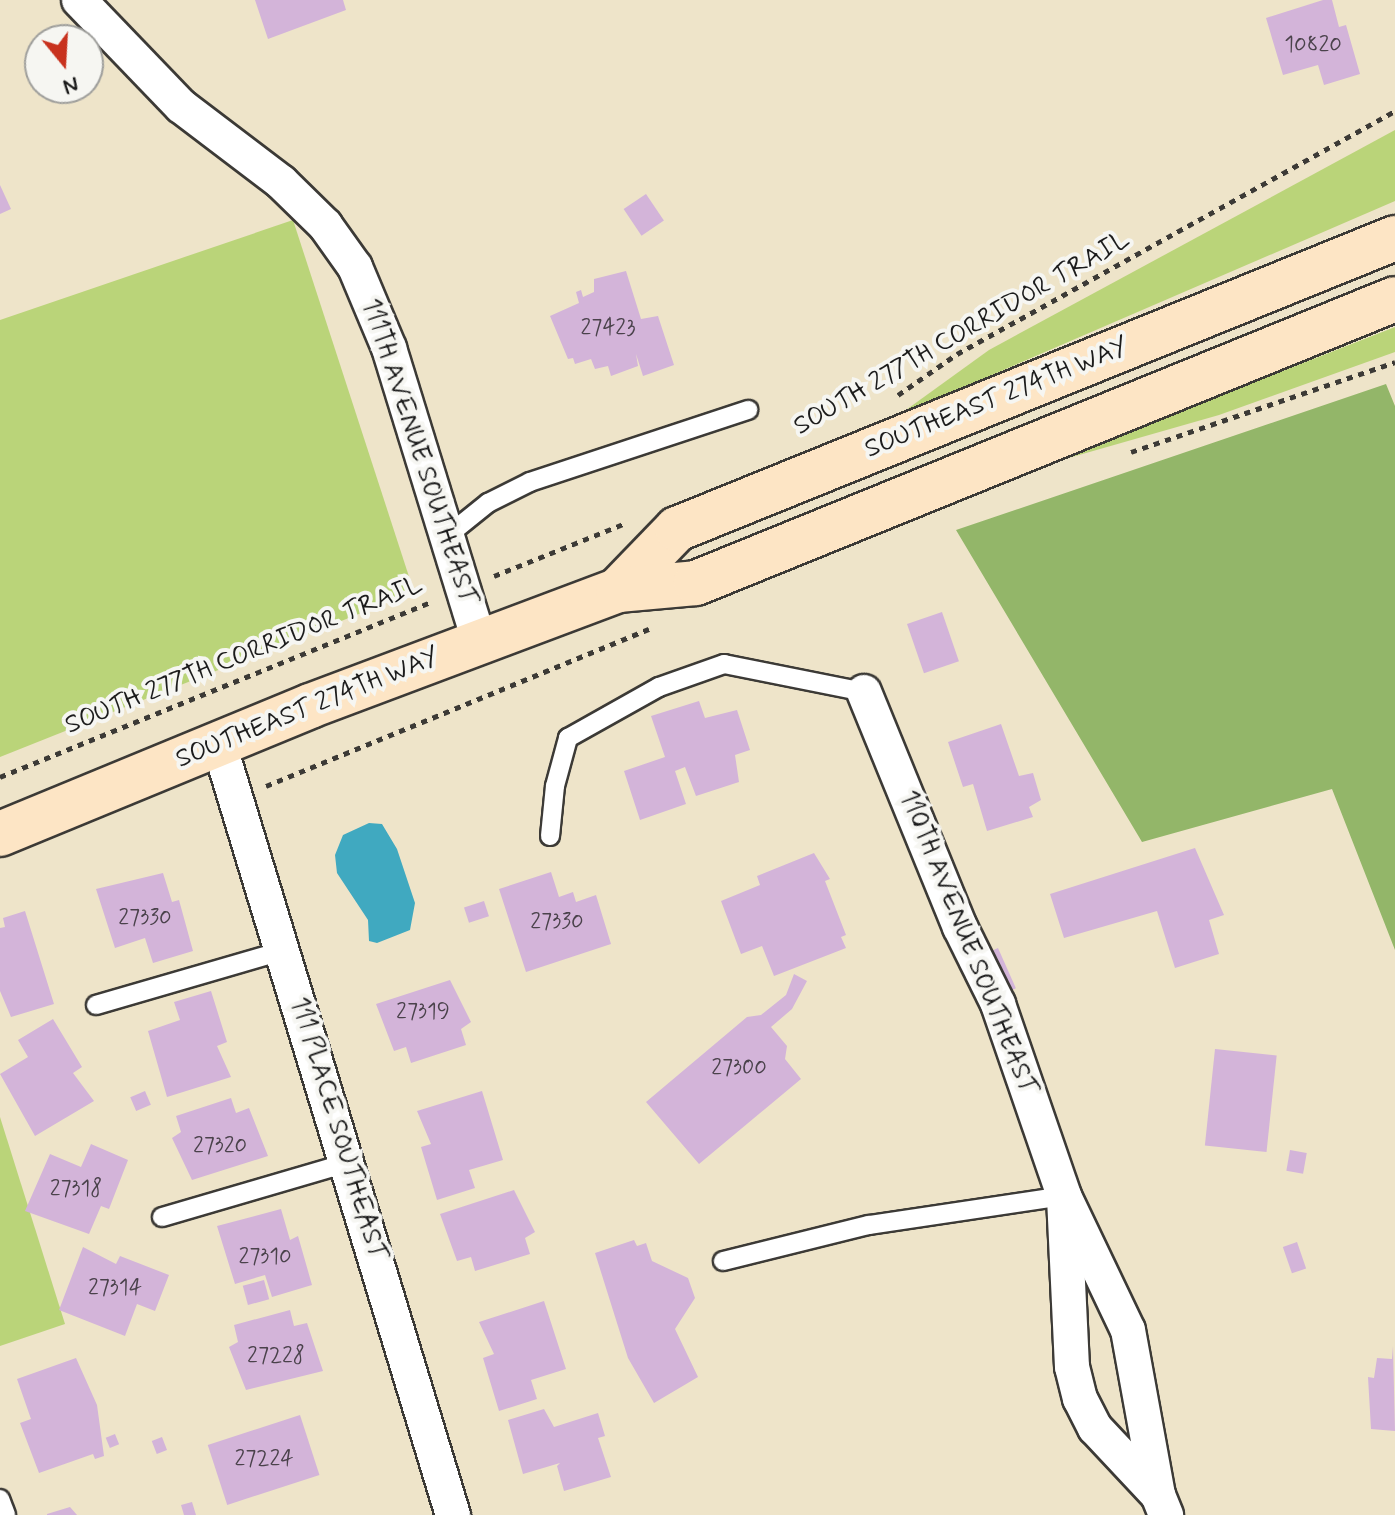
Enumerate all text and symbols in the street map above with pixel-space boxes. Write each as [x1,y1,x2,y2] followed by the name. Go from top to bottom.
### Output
[24,24,104,104] north arrow
[1284,33,1342,59] house number: 10820
[60,69,82,101] text: N
[790,226,1134,442] street label: SOUTH 277TH CORRIDOR TRAIL
[354,295,482,609] street label: 111TH AVENUE SOUTHEAST
[581,316,635,342] house number: 27423
[861,332,1133,466] street label: SOUTHEAST 274TH WAY
[63,571,425,741] street label: SOUTH 277TH CORRIDOR TRAIL
[172,642,444,776] street label: SOUTHEAST 274TH WAY
[892,786,1042,1100] street label: 110TH AVENUE SOUTHEAST
[118,906,172,932] house number: 27330
[530,910,584,936] house number: 27330
[282,994,392,1264] street label: 111 PLACE SOUTHEAST
[396,1000,450,1026] house number: 27319
[711,1056,767,1082] house number: 27300
[193,1134,247,1160] house number: 27320
[50,1177,102,1203] house number: 27318
[238,1245,292,1271] house number: 27310
[88,1276,142,1302] house number: 27314
[247,1344,305,1370] house number: 27228
[234,1447,294,1473] house number: 27224

